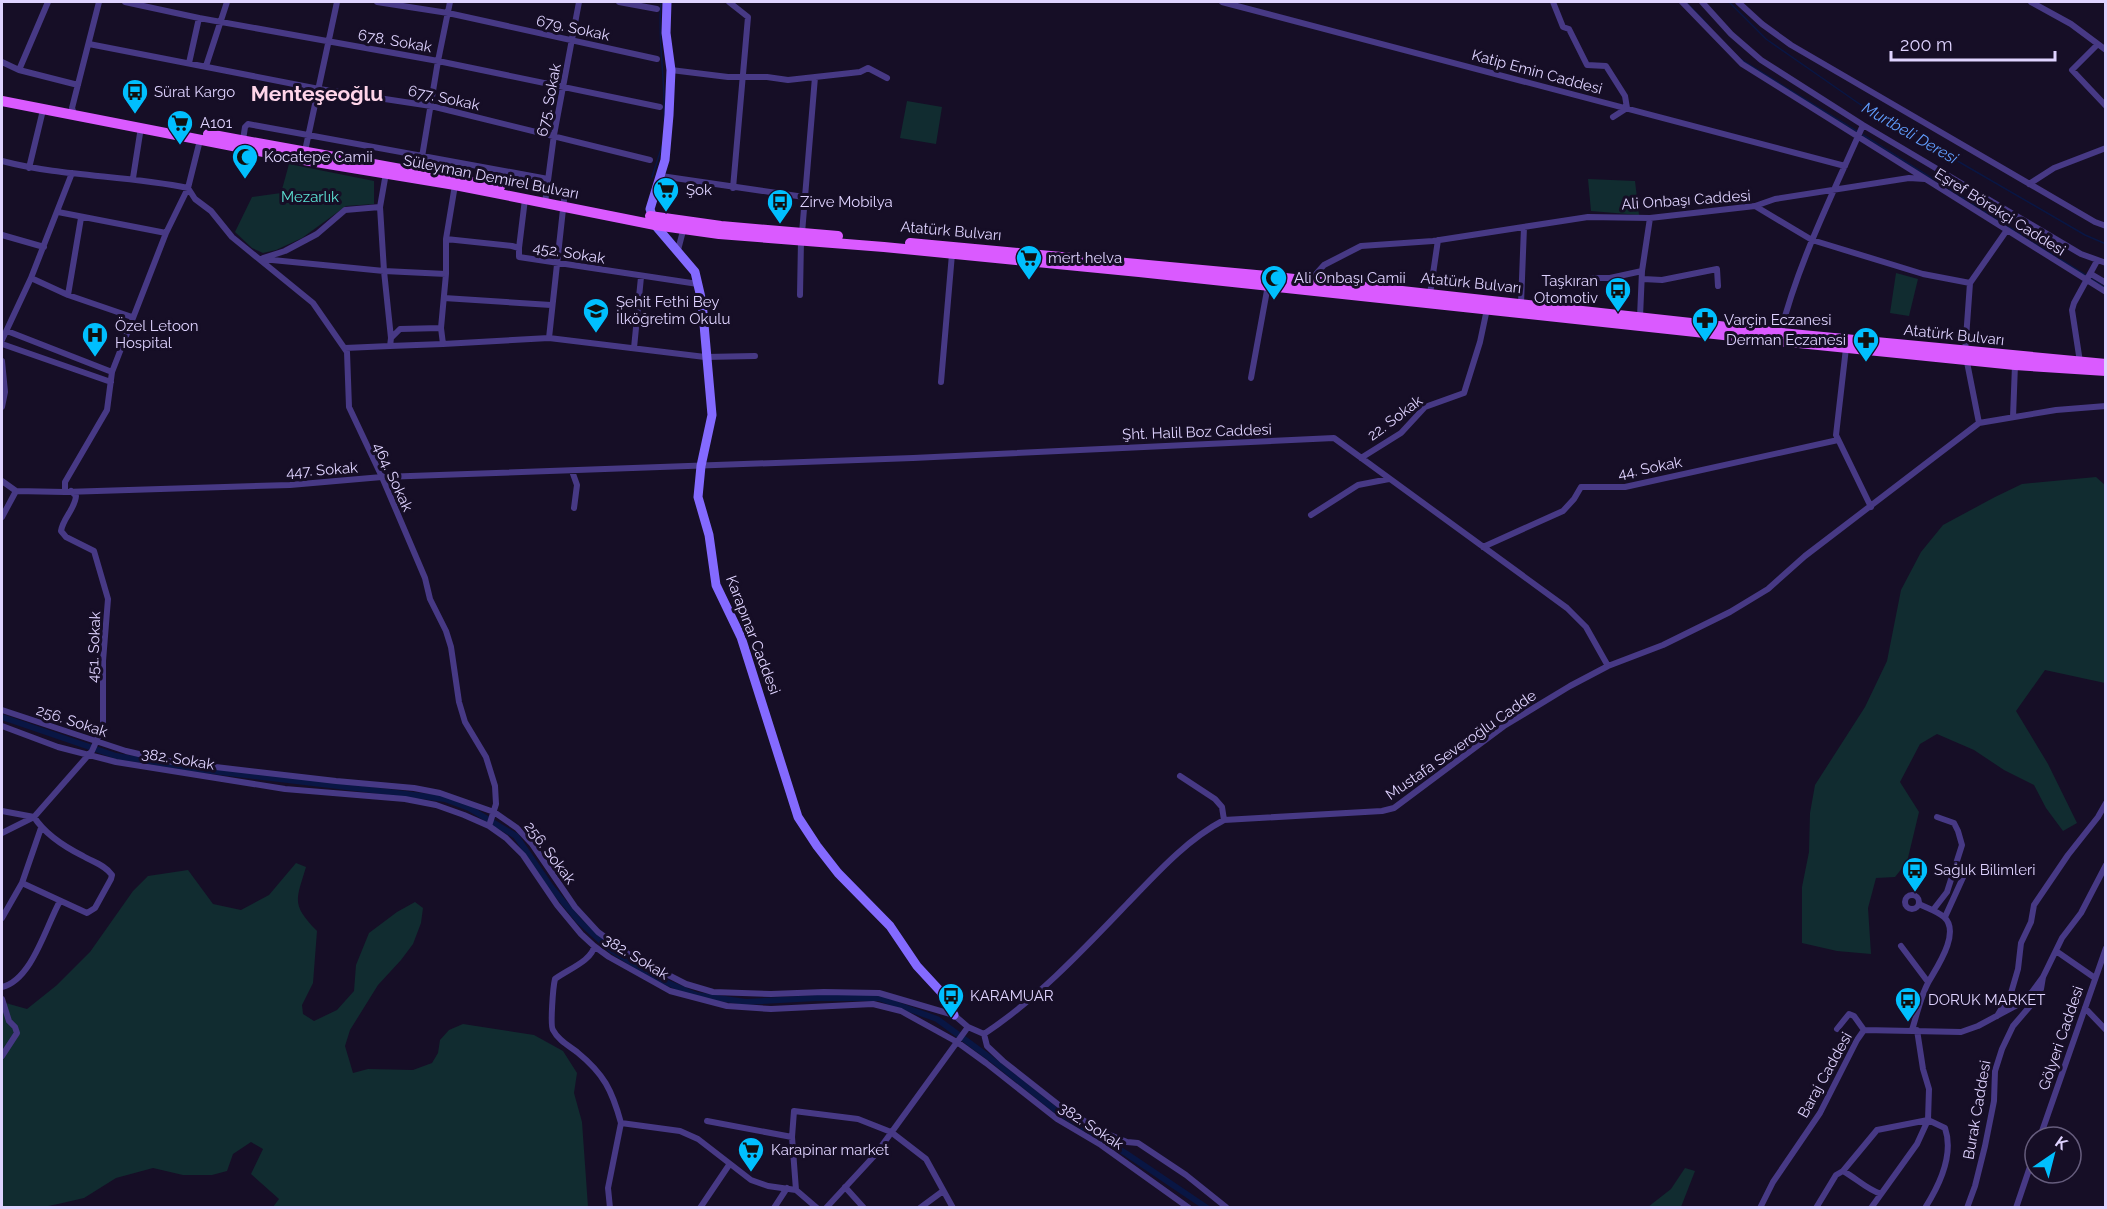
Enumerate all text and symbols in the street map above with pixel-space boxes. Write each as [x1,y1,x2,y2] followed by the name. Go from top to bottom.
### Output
[535,11,611,45] street label: 679. Sokak
[1891,24,2054,62] scale bar
[357,26,433,56] street label: 678. Sokak
[1900,34,1953,55] text: 200 m
[1470,46,1604,98] street label: Katip Emin Caddesi
[533,62,565,138] street label: 675. Sokak
[120,77,150,115] bus stop icon: Sürat Kargo
[251,81,383,106] district label: Menteşeoğlu
[406,82,482,114] street label: 677. Sokak
[154,83,235,101] place label: Sürat Kargo
[1859,98,1962,168] water label: Murtbeli Deresi
[165,108,195,146] supermarket icon: A101
[200,114,233,132] place label: A101
[230,142,260,180] mosque icon: Kocatepe Camii
[264,148,373,166] place label: Kocatepe Camii
[402,151,580,203] street label: Süleyman Demirel Bulvarı
[1931,164,2069,260] street label: Eşref Börekçi Caddesi
[651,175,681,213] supermarket icon: Şok
[686,181,712,199] place label: Şok
[765,187,795,225] bus stop icon: Zirve Mobilya
[1621,187,1751,213] street label: Ali Onbaşı Caddesi
[281,188,339,206] park label: Mezarlık
[800,193,893,211] place label: Zirve Mobilya
[900,218,1002,244] street label: Atatürk Bulvarı
[532,238,606,268] street label: 452. Sokak
[1014,243,1044,281] supermarket icon: mert helva
[1048,249,1122,267] place label: mert helva
[1259,263,1289,301] mosque icon: Ali Onbaşı Camii
[1294,269,1406,287] place label: Ali Onbaşı Camii
[1420,269,1522,297] street label: Atatürk Bulvarı
[1534,272,1598,307] place label: Taşkıran Otomotiv
[1603,275,1633,313] bus stop icon: Taşkıran Otomotiv
[616,293,730,328] place label: Şehit Fethi Bey İlköğretim Okulu
[581,296,611,334] school or university icon: Şehit Fethi Bey İlköğretim Okulu
[1690,305,1720,343] pharmacy icon: Varçin Eczanesi
[1724,311,1831,329] place label: Varçin Eczanesi
[115,316,199,352] place label: Özel Letoon Hospital
[80,320,110,358] hospital icon: Özel Letoon Hospital
[1903,321,2005,349] street label: Atatürk Bulvarı
[1851,325,1881,363] pharmacy icon: Derman Eczanesi
[1726,331,1846,349] place label: Derman Eczanesi
[1364,391,1426,445] street label: 22. Sokak
[1122,420,1272,444] street label: Şht. Halil Boz Caddesi
[369,440,417,514] street label: 464. Sokak
[1616,453,1684,483] street label: 44. Sokak
[285,459,359,481] street label: 447. Sokak
[722,573,784,697] street label: Karapınar Caddesi
[84,611,104,683] street label: 451. Sokak
[1382,686,1540,804] street label: Mustafa Severoğlu Cadde
[34,701,110,741] street label: 256. Sokak
[140,744,216,774] street label: 382. Sokak
[521,818,579,888] street label: 256. Sokak
[1900,855,1930,893] bus stop icon: Sağlık Bilimleri
[1934,861,2036,879] place label: Sağlık Bilimleri
[600,930,672,984] street label: 382. Sokak
[936,981,966,1019] bus stop icon: KARAMUAR
[2035,984,2087,1092] street label: Gölyeri Caddesi
[1893,985,1923,1023] bus stop icon: DORUK MARKET
[970,987,1054,1005] place label: KARAMUAR
[1928,991,2045,1009] place label: DORUK MARKET
[1794,1029,1856,1121] street label: Baraj Caddesi
[1959,1059,1995,1161] street label: Burak Caddesi
[1055,1098,1127,1154] street label: 382. Sokak
[2023,1125,2083,1185] north arrow
[2051,1132,2071,1154] text: K
[736,1135,766,1173] supermarket icon: Karapinar market
[771,1141,889,1159] place label: Karapinar market

